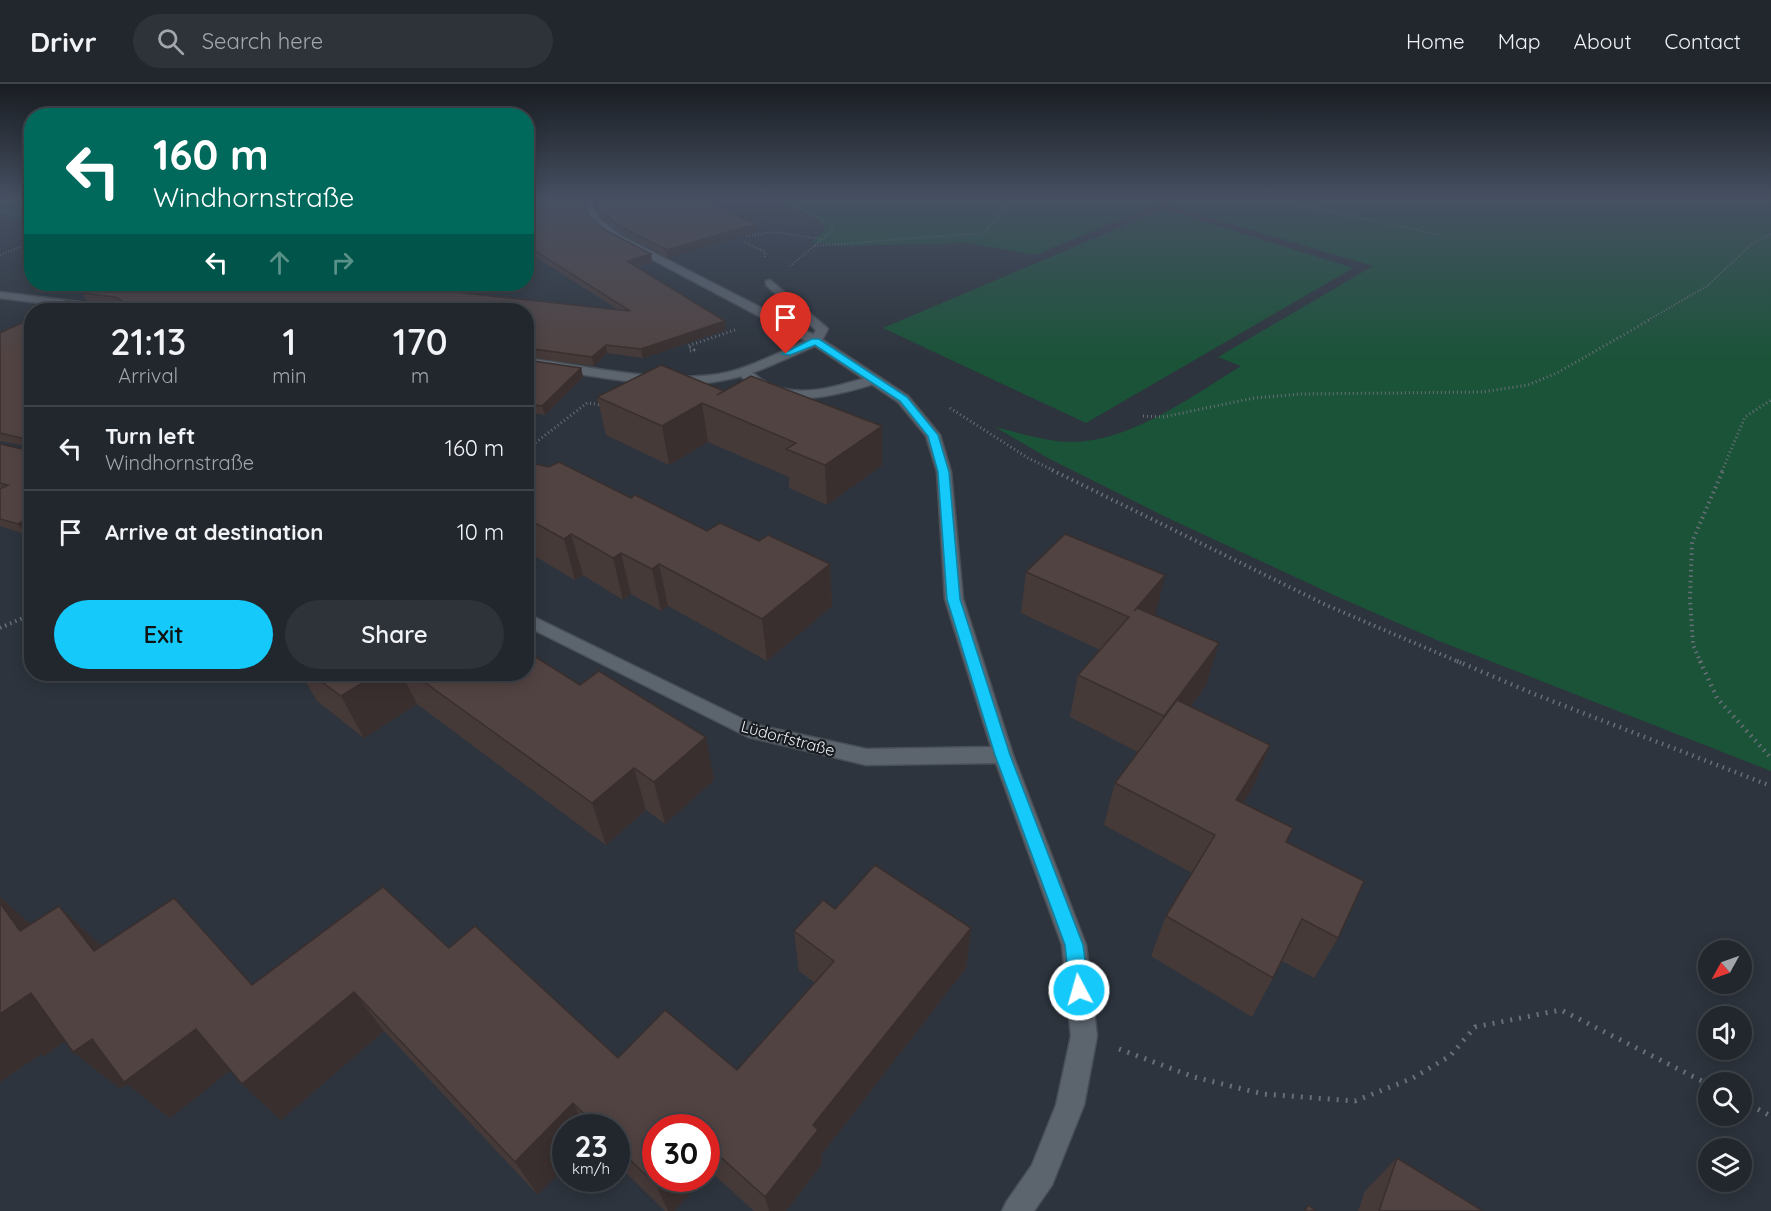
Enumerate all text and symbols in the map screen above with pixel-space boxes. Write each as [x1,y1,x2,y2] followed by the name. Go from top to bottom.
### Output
[133,14,553,68] search box
[30,24,97,59] text: Drivr
[154,25,187,58] icon: search
[202,27,323,55] text: Search here
[1406,28,1465,54] text: Home
[1498,28,1541,54] text: Map
[1574,28,1632,54] text: About
[1665,28,1741,54] text: Contact
[153,128,269,181] text: 160 m
[54,132,132,210] icon: left
[153,180,354,214] text: Windhornstraße
[200,246,233,279] icon: left
[263,246,296,279] icon: ahead
[326,246,359,279] icon: right
[760,292,811,354] pin
[769,301,802,334] icon: arrive
[110,319,186,364] text: 21:13
[283,319,296,364] text: 1
[393,319,448,364] text: 170
[118,363,178,388] text: Arrival
[272,363,306,388] text: min
[411,363,429,388] text: m
[105,422,195,450] text: Turn left
[54,432,87,465] icon: left
[445,434,504,462] text: 160 m
[105,450,254,475] text: Windhornstraße
[54,516,87,549] icon: arrive
[105,518,323,546] text: Arrive at destination
[457,518,504,546] text: 10 m
[54,600,273,669] button: Exit
[285,600,504,669] button: Share
[739,716,837,760] street label: Lüdorfstraße
[1698,940,1752,994] north arrow
[1698,940,1752,1192] map controls
[1047,958,1111,1022] position arrow
[1698,1006,1752,1060] button: sound
[1698,1072,1752,1126] button: search
[642,1114,720,1192] speed limit sign: 30
[574,1127,608,1165] text: 23
[1698,1138,1752,1192] button: layers
[572,1159,610,1178] text: km/h

